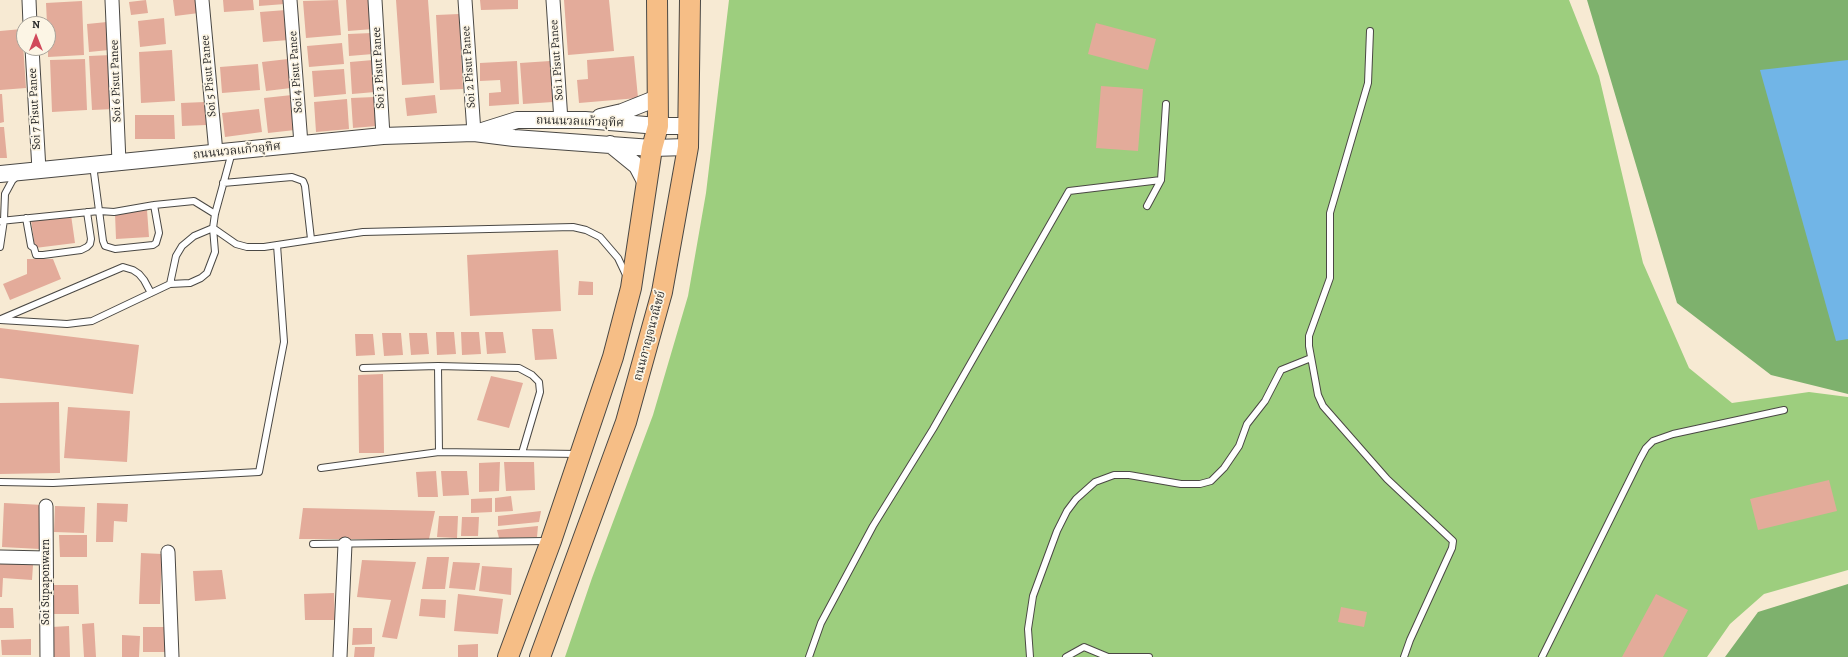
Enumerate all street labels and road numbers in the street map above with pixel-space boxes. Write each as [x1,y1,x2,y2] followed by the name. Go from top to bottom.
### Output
[547,19,567,101] street label: Soi 1 Pisut Panee
[459,25,479,109] street label: Soi 2 Pisut Panee
[370,27,388,109] street label: Soi 3 Pisut Panee
[286,30,306,114] street label: Soi 4 Pisut Panee
[198,34,220,118] street label: Soi 5 Pisut Panee
[107,39,125,123] street label: Soi 6 Pisut Panee
[26,68,44,150] street label: Soi 7 Pisut Panee
[536,113,624,131] street label: ถนนนวลแก้วอุทิศ
[193,139,281,163] street label: ถนนนวลแก้วอุทิศ
[631,289,669,383] street label: ถนนกาญจนวณิชย์
[39,539,53,625] street label: Soi Supaponwarn

